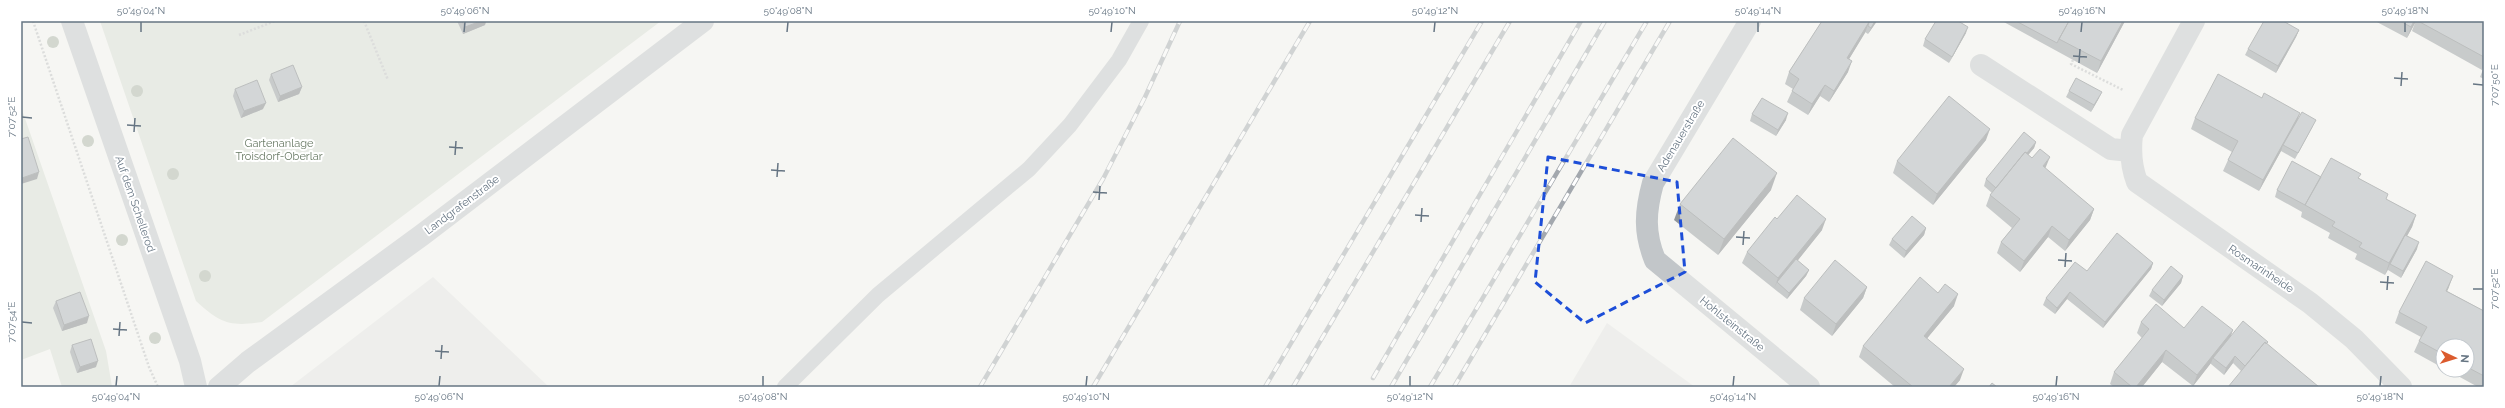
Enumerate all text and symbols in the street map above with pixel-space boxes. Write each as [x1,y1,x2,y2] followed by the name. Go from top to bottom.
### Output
[117,5,165,16] text: 50°49'04"N
[441,5,490,16] text: 50°49'06"N
[764,5,812,16] text: 50°49'08"N
[1088,5,1136,16] text: 50°49'10"N
[1412,5,1458,16] text: 50°49'12"N
[1735,5,1781,16] text: 50°49'14"N
[2058,5,2106,16] text: 50°49'16"N
[2381,5,2429,16] text: 50°49'18"N
[2489,64,2500,106] text: 7°07'50"E
[6,97,17,137] text: 7°07'52"E
[1655,97,1708,174] street label: Adenauerstraße
[235,137,323,163] park label: Gartenanlage Troisdorf-Oberlar
[112,154,158,254] street label: Auf dem Schellerod
[422,172,502,237] street label: Landgrafenstraße
[2226,242,2297,296] street label: Rosmarinheide
[2489,269,2500,309] text: 7°07'52"E
[1697,294,1767,354] street label: Hohlsteinstraße
[6,302,17,342] text: 7°07'54"E
[2435,338,2475,378] north arrow
[2458,354,2471,363] text: N
[92,391,140,402] text: 50°49'04"N
[415,391,464,402] text: 50°49'06"N
[739,391,787,402] text: 50°49'08"N
[1062,391,1110,402] text: 50°49'10"N
[1387,391,1433,402] text: 50°49'12"N
[1710,391,1756,402] text: 50°49'14"N
[2032,391,2080,402] text: 50°49'16"N
[2356,391,2404,402] text: 50°49'18"N

